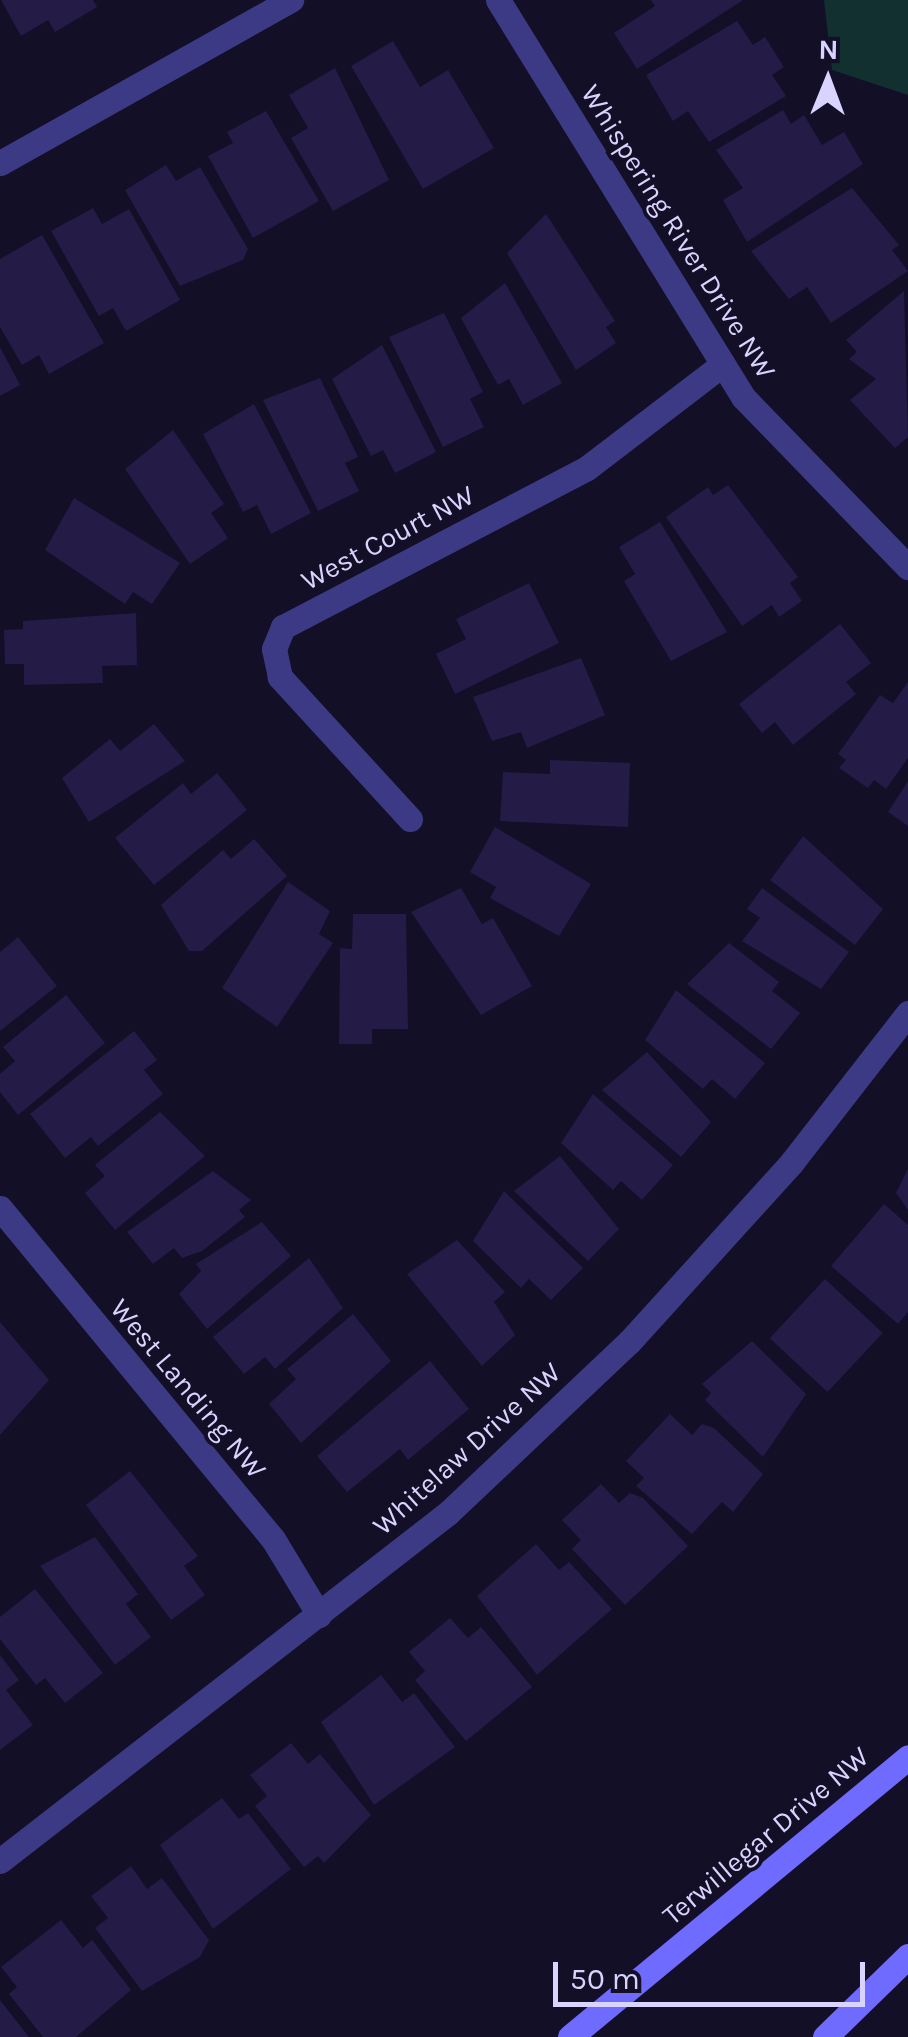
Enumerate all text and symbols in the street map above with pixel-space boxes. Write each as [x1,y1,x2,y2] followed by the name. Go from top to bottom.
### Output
[778,30,878,130] north arrow
[818,33,839,66] text: N
[574,79,782,385] street label: Whispering River Drive NW
[296,478,480,598] street label: West Court NW
[103,1292,273,1486] street label: West Landing NW
[366,1356,568,1542] street label: Whitelaw Drive NW
[656,1740,876,1932] street label: Terwillegar Drive NW
[558,1942,870,2004] scale bar
[570,1961,640,1997] text: 50 m

